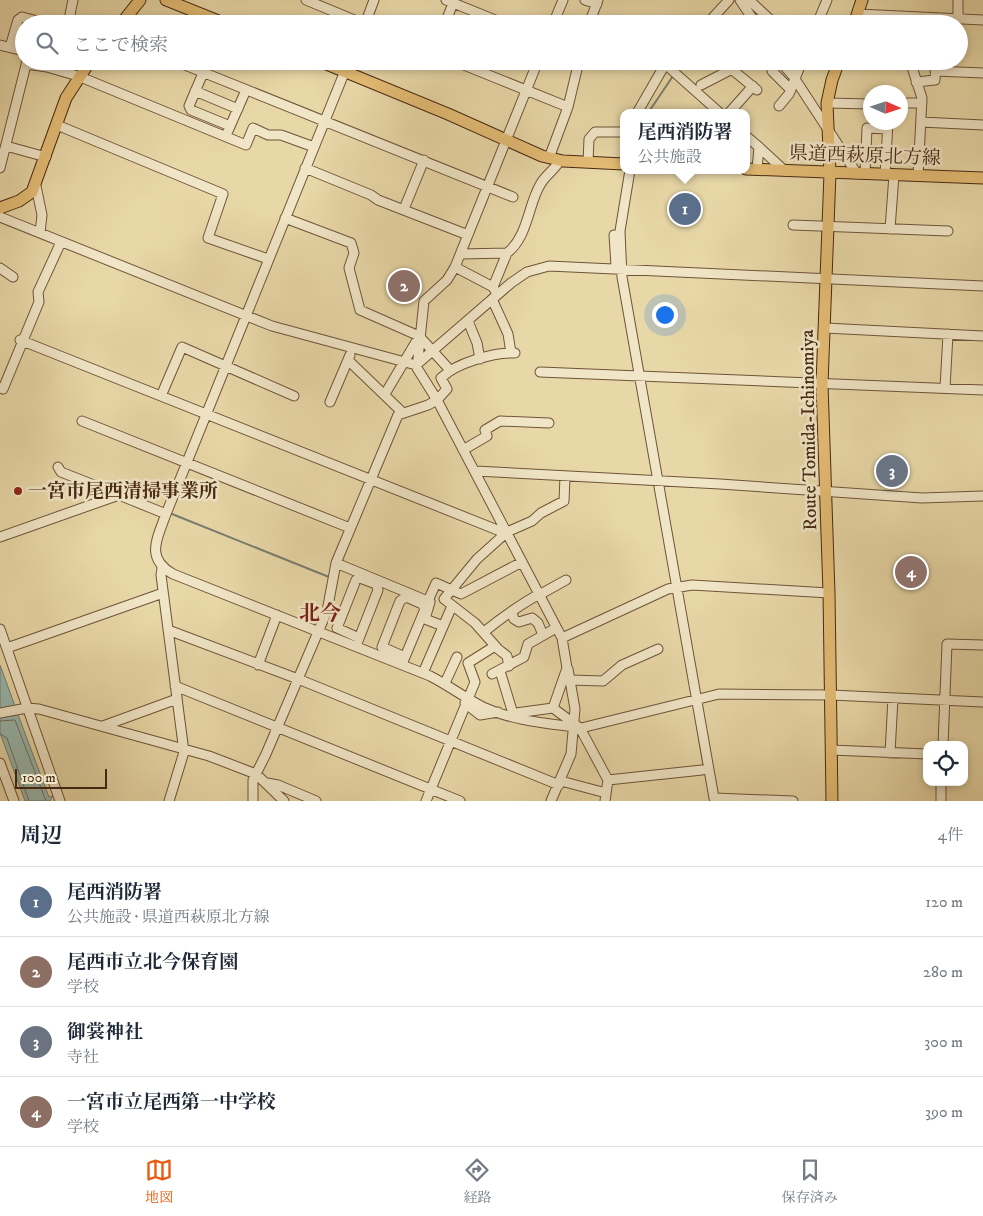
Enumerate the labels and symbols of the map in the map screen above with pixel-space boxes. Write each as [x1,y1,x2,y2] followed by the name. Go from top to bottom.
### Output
[863,85,908,130] north arrow
[789,142,941,170] street label: 県道西萩原北方線
[669,190,701,228] pin: 1
[388,267,420,305] pin: 2
[652,302,678,328] your location
[796,329,822,531] street label: Route Tomida-Ichinomiya
[876,452,908,490] pin: 3
[28,480,218,503] place label: 一宮市尾西清掃事業所
[12,485,24,497] marker: 一宮市尾西清掃事業所
[895,553,927,591] pin: 4
[299,601,341,627] district label: 北今
[15,766,108,789] scale bar

